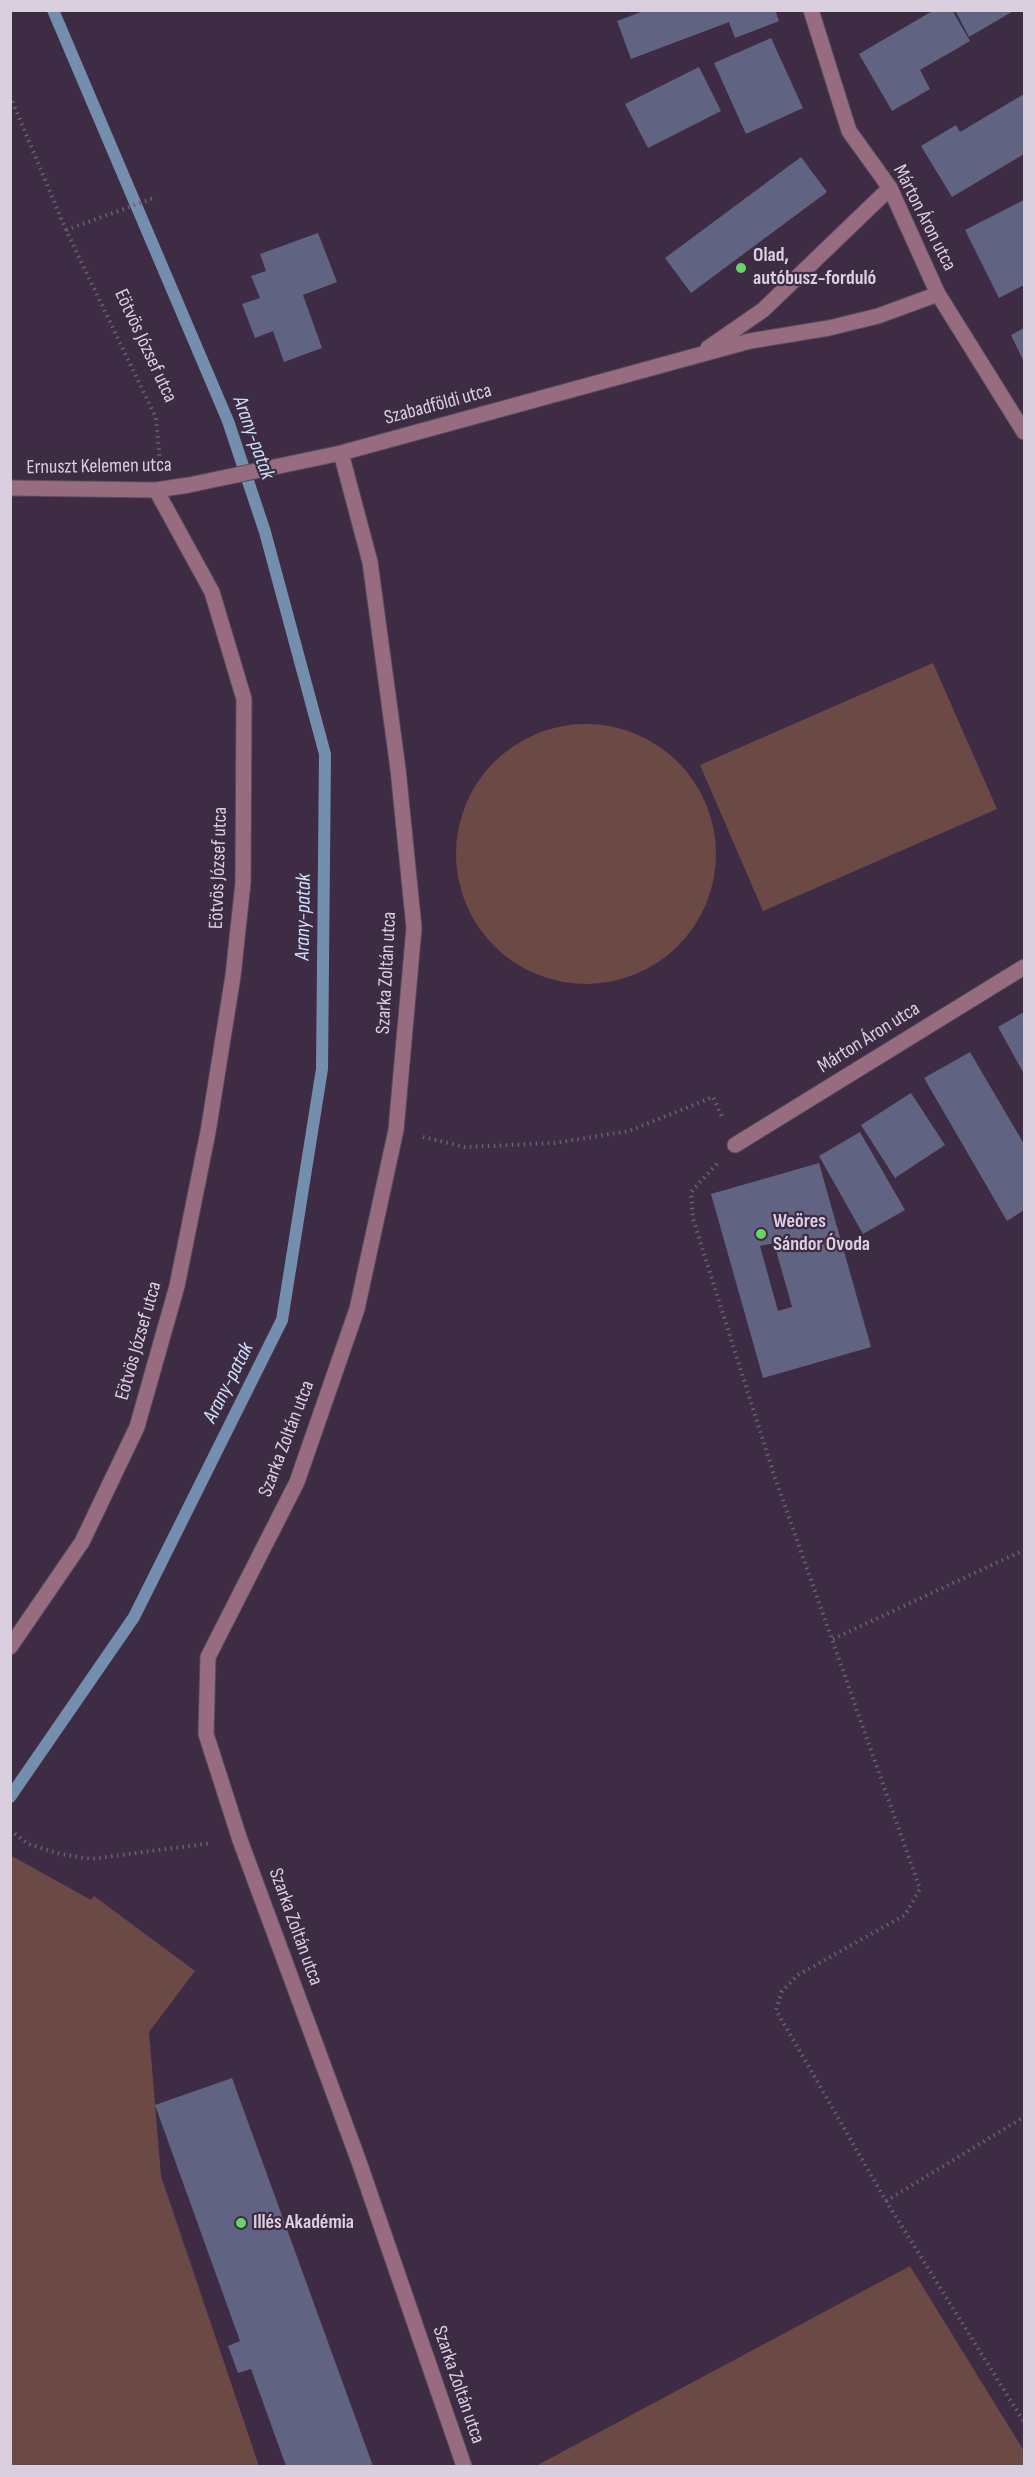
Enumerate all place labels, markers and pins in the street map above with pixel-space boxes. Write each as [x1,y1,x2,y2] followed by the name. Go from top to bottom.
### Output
[753,244,876,291] place label: Olad, autóbusz-forduló
[734,261,748,275] marker: Olad, autóbusz-forduló
[773,1210,870,1257] place label: Weöres Sándor Óvoda
[754,1227,768,1241] marker: Weöres Sándor Óvoda
[253,2211,354,2235] place label: Illés Akadémia
[234,2216,248,2230] marker: Illés Akadémia

